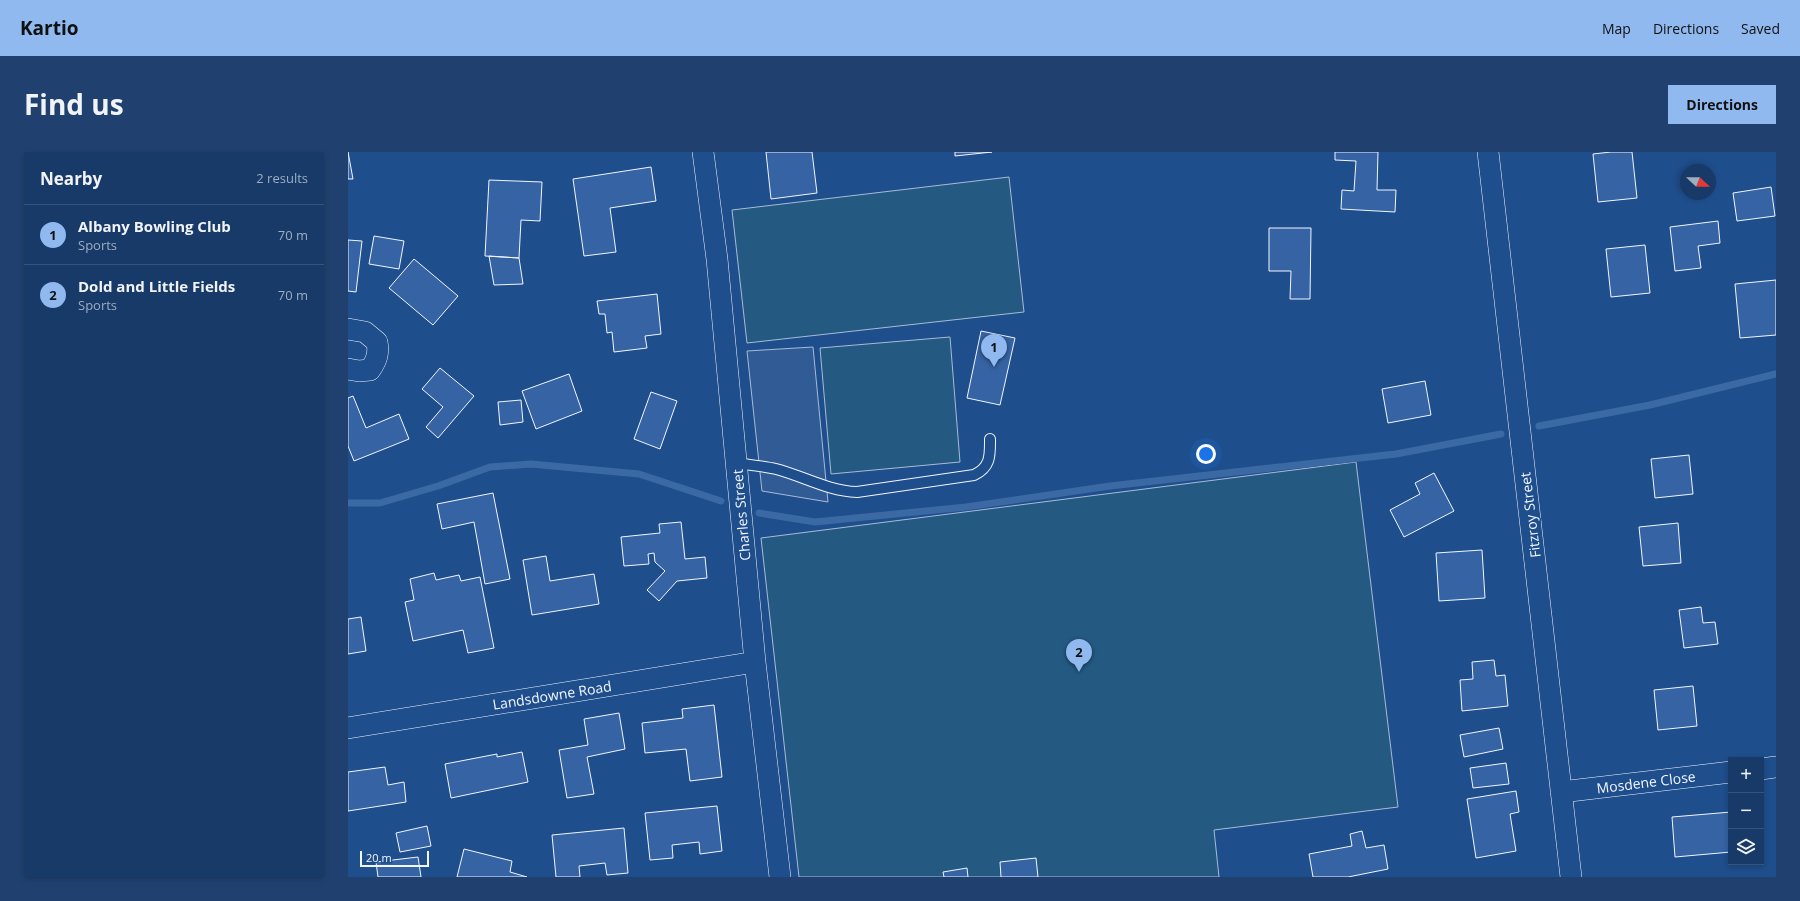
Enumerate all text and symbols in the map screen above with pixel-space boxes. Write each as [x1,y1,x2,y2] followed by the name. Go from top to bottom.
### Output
[20,15,79,41] text: Kartio
[1602,19,1631,38] text: Map
[1653,19,1719,38] text: Directions
[1741,19,1780,38] text: Saved
[24,85,124,123] text: Find us
[1668,85,1776,124] button: Directions
[1680,164,1716,200] north arrow
[40,167,102,190] text: Nearby
[256,169,308,187] text: 2 results
[78,216,231,236] text: Albany Bowling Club
[49,226,57,244] text: 1
[278,226,308,244] text: 70 m
[78,236,117,254] text: Sports
[78,276,235,296] text: Dold and Little Fields
[49,286,57,304] text: 2
[278,286,308,304] text: 70 m
[78,296,117,314] text: Sports
[981,334,1007,367] pin: 1
[1196,444,1216,464] your location
[728,468,754,562] street label: Charles Street
[1515,471,1545,559] street label: Fitzroy Street
[1066,639,1092,672] pin: 2
[491,676,613,714] street label: Landsdowne Road
[1728,757,1764,865] map controls
[1728,757,1764,793] button: +
[1595,766,1697,797] street label: Mosdene Close
[1728,793,1764,829] button: −
[1728,829,1764,865] button: layers
[360,849,429,868] scale bar
[366,850,392,865] text: 20 m

